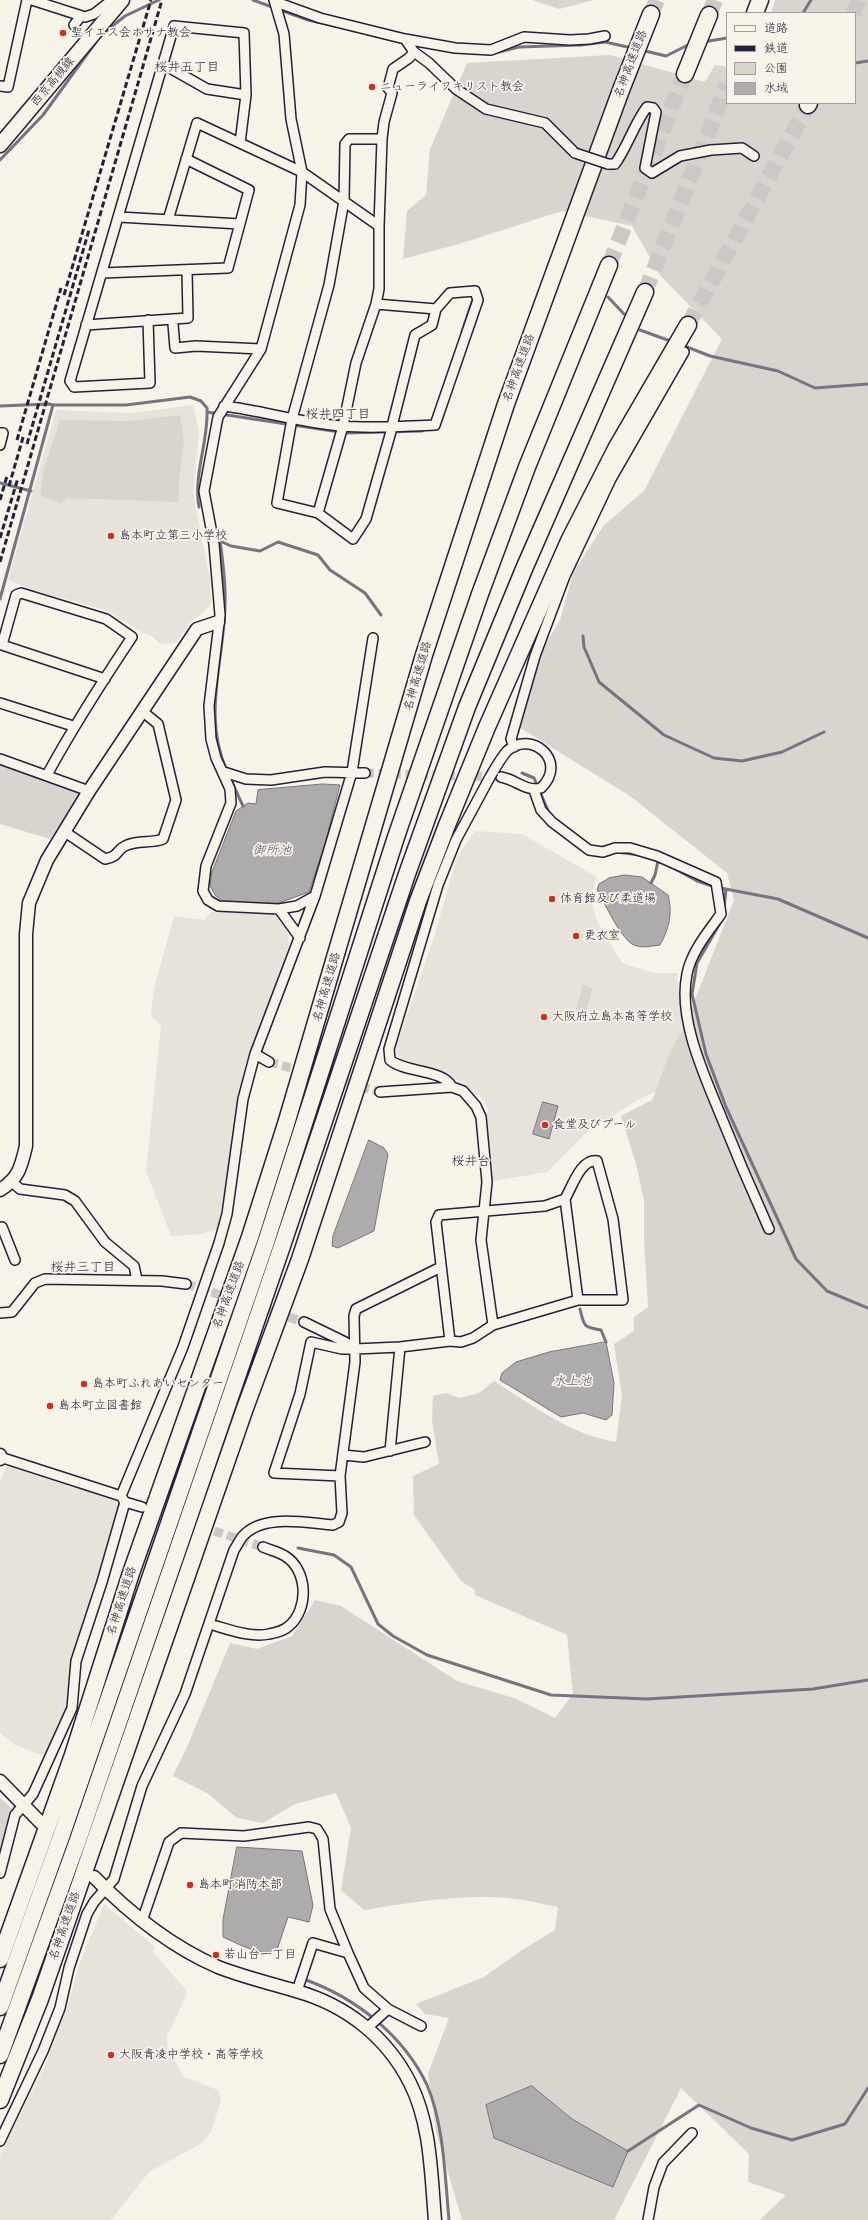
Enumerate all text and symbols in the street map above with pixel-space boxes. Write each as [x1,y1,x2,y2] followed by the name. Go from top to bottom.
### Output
[726,12,856,104] legend
[764,17,788,39] text: 道路
[71,26,191,40] place label: 聖イエス会ホサナ教会
[58,28,68,38] marker: 聖イエス会ホサナ教会
[611,28,651,100] street label: 名神高速道路
[764,37,788,59] text: 鉄道
[28,54,78,110] street label: 西京高槻線
[764,57,788,79] text: 公園
[155,60,219,76] district label: 桜井五丁目
[764,77,788,99] text: 水域
[380,80,524,94] place label: ニューライフキリスト教会
[367,82,377,92] marker: ニューライフキリスト教会
[500,332,538,404] street label: 名神高速道路
[306,407,370,423] district label: 桜井四丁目
[119,529,227,543] place label: 島本町立第三小学校
[106,531,116,541] marker: 島本町立第三小学校
[401,639,435,713] street label: 名神高速道路
[253,843,291,859] water label: 御所池
[560,892,656,906] place label: 体育館及び柔道場
[547,894,557,904] marker: 体育館及び柔道場
[584,929,620,943] place label: 更衣室
[571,931,581,941] marker: 更衣室
[310,950,344,1024] street label: 名神高速道路
[552,1010,672,1024] place label: 大阪府立島本高等学校
[539,1012,549,1022] marker: 大阪府立島本高等学校
[553,1118,636,1132] place label: 食堂及びプール
[540,1120,550,1130] marker: 食堂及びプール
[452,1154,490,1170] district label: 桜井台
[210,1259,248,1331] street label: 名神高速道路
[51,1260,115,1276] district label: 桜井三丁目
[553,1374,591,1390] water label: 水上池
[92,1377,224,1391] place label: 島本町ふれあいセンター
[79,1379,89,1389] marker: 島本町ふれあいセンター
[58,1399,142,1413] place label: 島本町立図書館
[45,1401,55,1411] marker: 島本町立図書館
[104,1565,140,1637] street label: 名神高速道路
[198,1878,282,1892] place label: 島本町消防本部
[185,1880,195,1890] marker: 島本町消防本部
[46,1890,84,1962] street label: 名神高速道路
[224,1948,296,1962] place label: 若山台一丁目
[211,1950,221,1960] marker: 若山台一丁目
[119,2048,263,2062] place label: 大阪青凌中学校・高等学校
[106,2050,116,2060] marker: 大阪青凌中学校・高等学校

